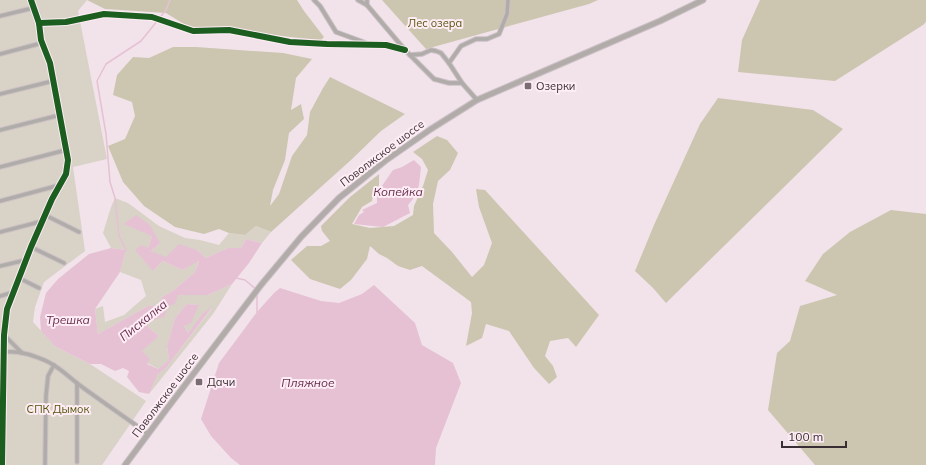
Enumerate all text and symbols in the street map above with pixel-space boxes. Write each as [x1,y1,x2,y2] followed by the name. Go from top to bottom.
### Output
[408,16,462,30] park label: Лес озера
[536,79,575,93] place label: Озерки
[523,81,533,91] marker: Озерки
[337,117,427,189] street label: Поволжское шоссе
[373,184,423,199] water label: Копейка
[116,296,170,344] water label: Пискалка
[46,312,90,327] water label: Трешка
[129,350,201,440] street label: Поволжское шоссе
[207,375,235,389] place label: Дачи
[281,375,335,390] water label: Пляжное
[194,377,204,387] marker: Дачи
[27,402,89,416] park label: СПК Дымок
[782,423,846,449] scale bar
[788,429,823,444] text: 100 m

